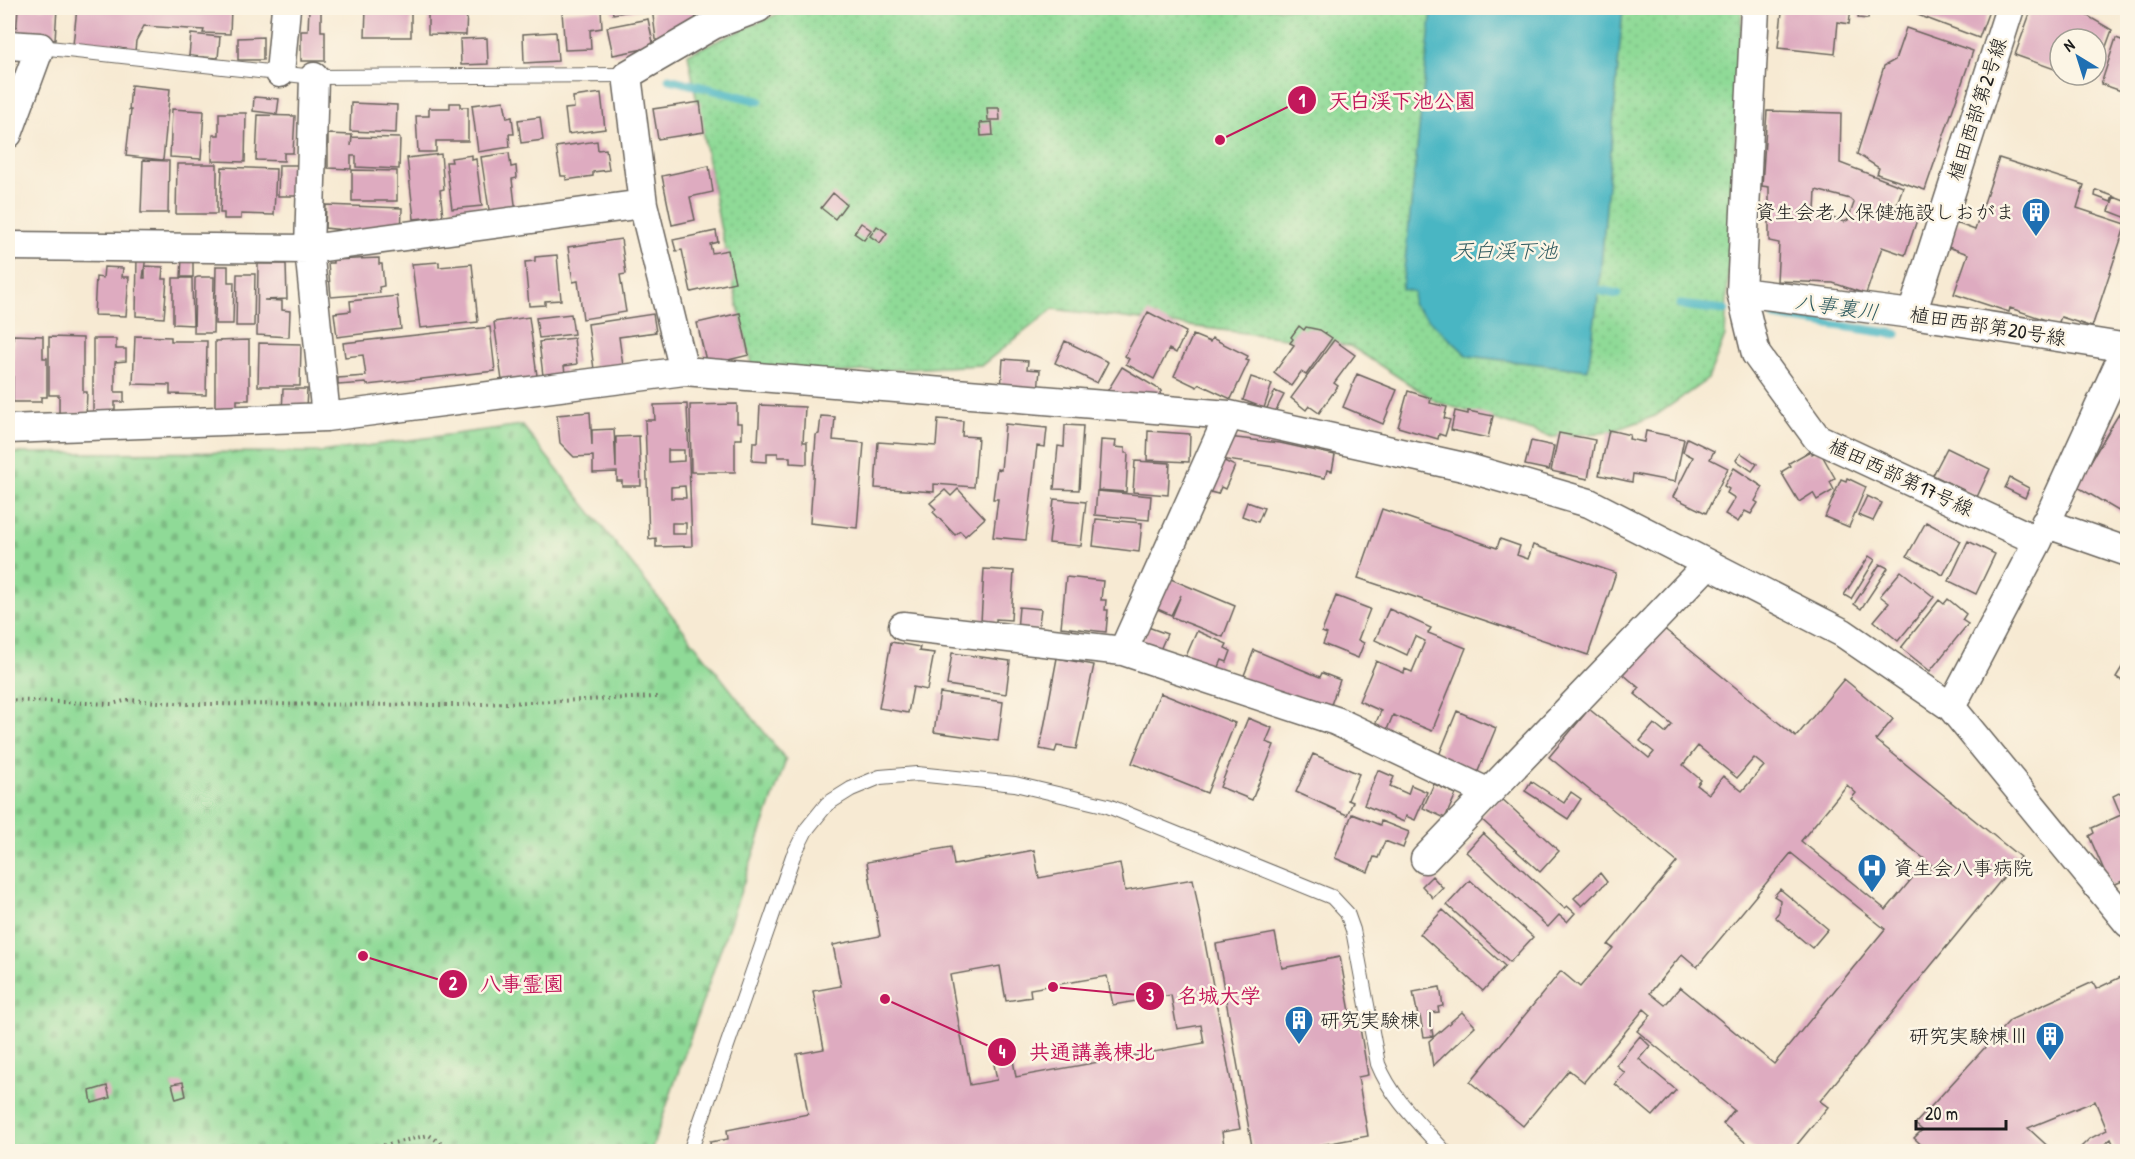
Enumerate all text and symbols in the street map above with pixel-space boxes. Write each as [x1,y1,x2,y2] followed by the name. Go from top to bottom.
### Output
[2048,27,2108,87] north arrow
[1941,34,2012,184] street label: 植田西部第2号線
[2059,34,2079,56] text: N
[1287,81,1488,120] callout: 天白渓下池公園
[1329,86,1476,115] text: 天白渓下池公園
[1299,88,1306,113] text: 1
[2020,196,2052,238] building icon: 資生会老人保健施設しおがま
[1755,198,2015,225] place label: 資生会老人保健施設しおがま
[1453,236,1558,265] water label: 天白渓下池
[1793,286,1881,327] water label: 八事裏川
[1908,300,2068,351] street label: 植田西部第20号線
[1824,431,1978,522] street label: 植田西部第17号線
[1856,852,1888,894] hospital icon: 資生会八事病院
[1893,854,2033,881] place label: 資生会八事病院
[438,964,576,1003] callout: 八事霊園
[480,969,564,998] text: 八事霊園
[449,971,458,996] text: 2
[1135,976,1273,1015] callout: 名城大学
[1177,981,1261,1010] text: 名城大学
[1146,983,1154,1008] text: 3
[1283,1004,1315,1046] building icon: 研究実験棟Ⅰ
[1320,1006,1440,1033] place label: 研究実験棟Ⅰ
[2034,1020,2066,1062] building icon: 研究実験棟Ⅲ
[1909,1022,2029,1049] place label: 研究実験棟Ⅲ
[987,1033,1167,1072] callout: 共通講義棟北
[1029,1037,1155,1066] text: 共通講義棟北
[999,1039,1006,1064] text: 4
[1916,1093,2006,1131] scale bar
[1925,1101,1958,1126] text: 20 m

